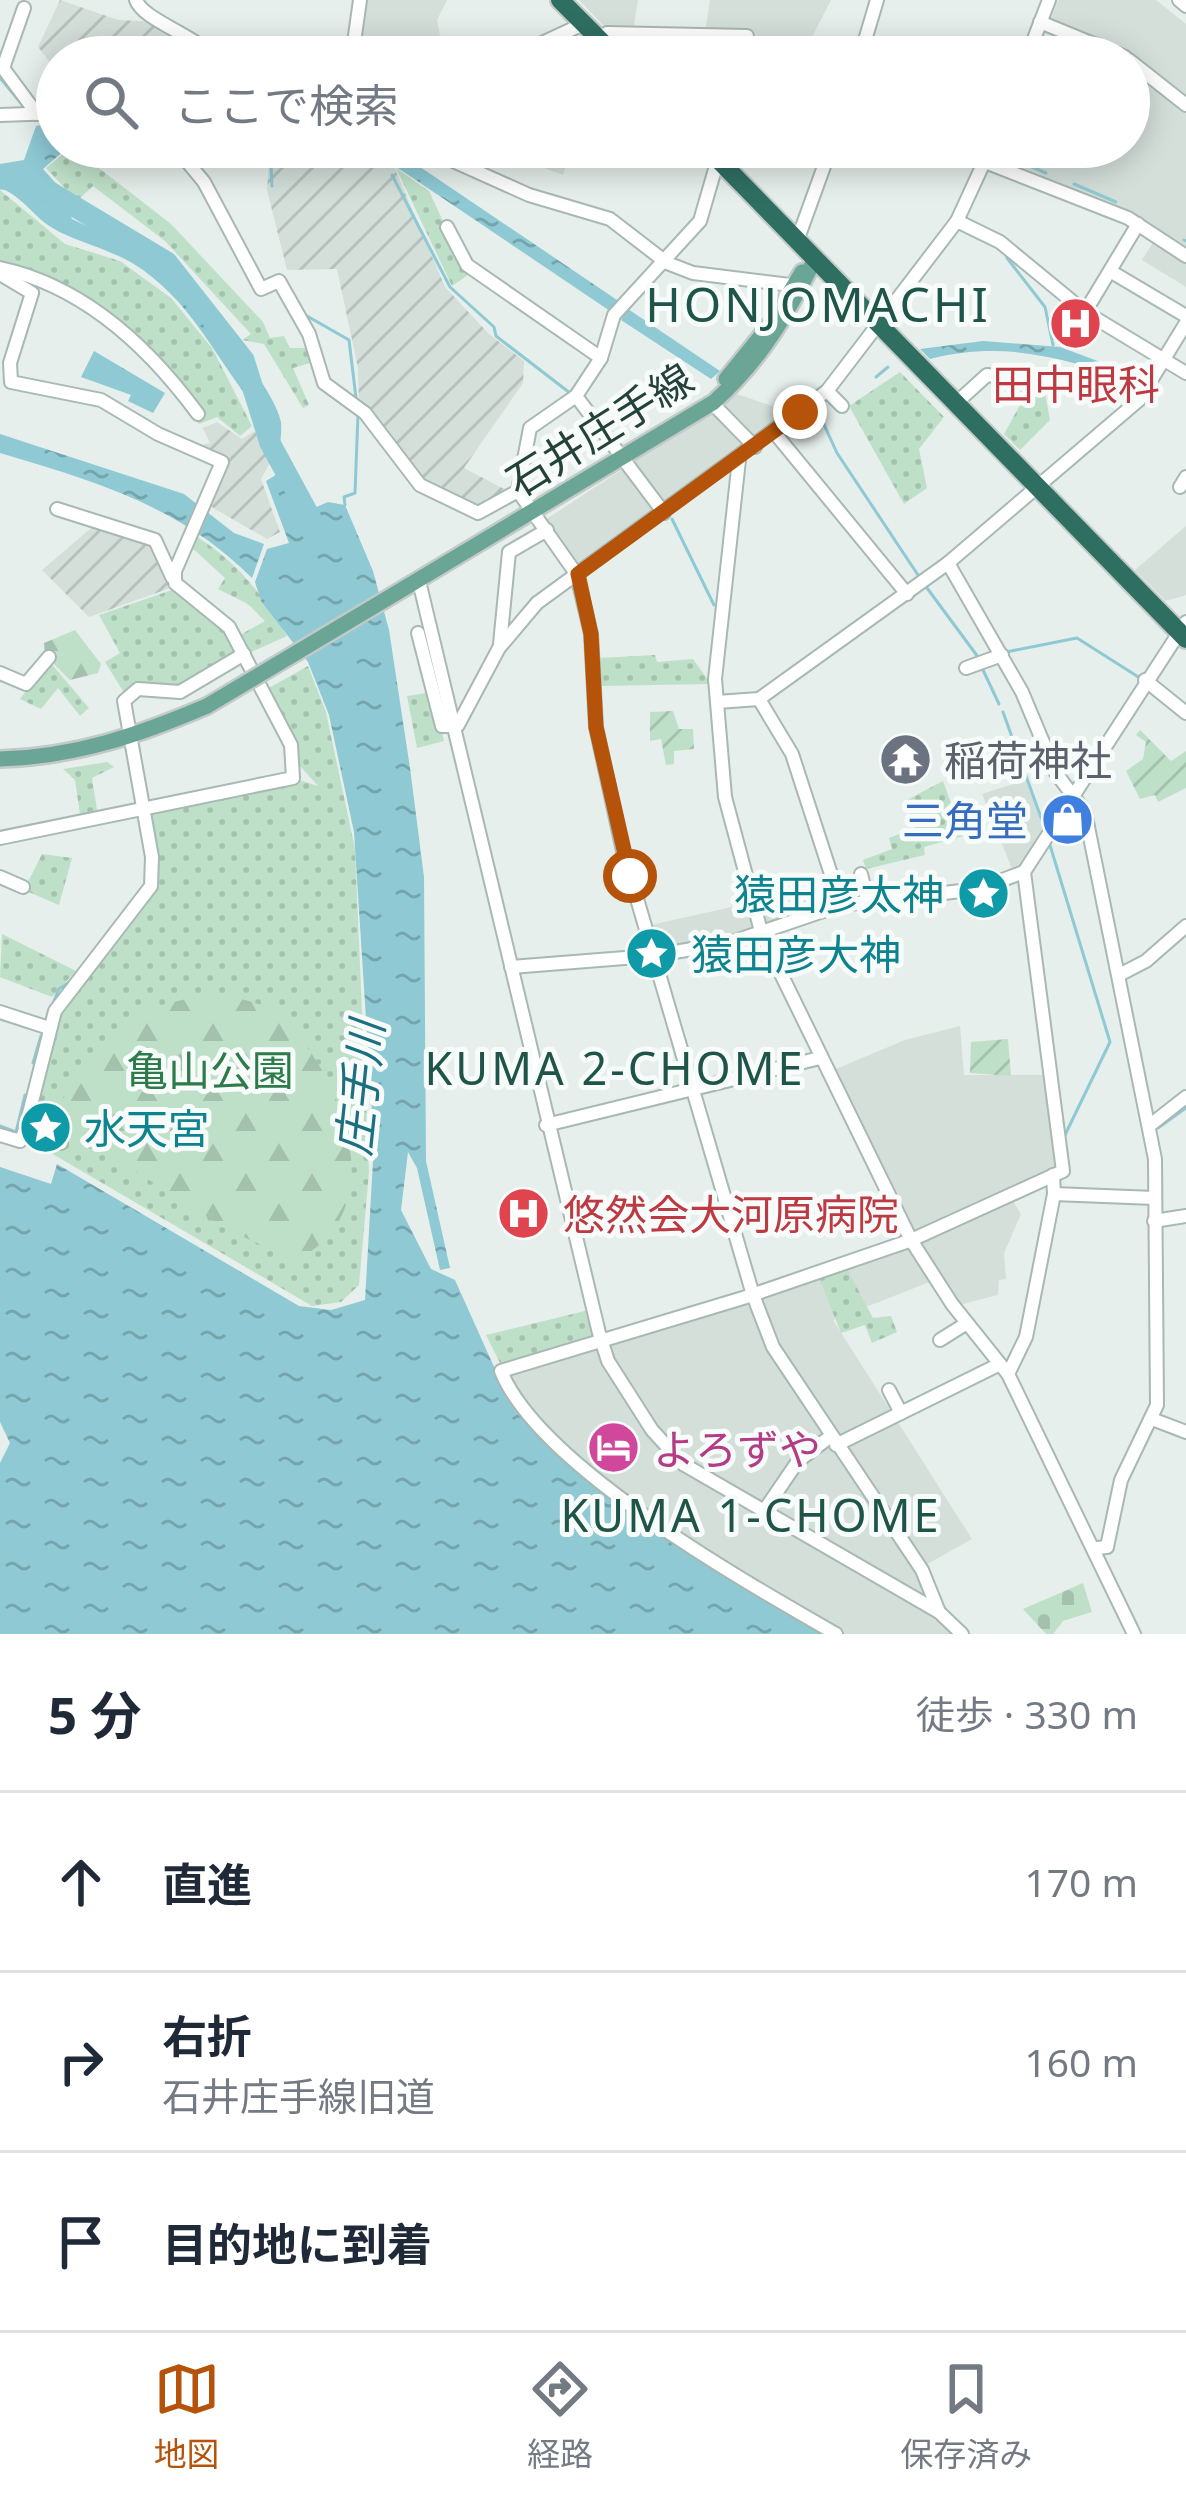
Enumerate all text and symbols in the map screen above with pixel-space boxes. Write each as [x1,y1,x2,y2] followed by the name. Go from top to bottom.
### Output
[36,36,1150,168] search box
[78,69,144,135] icon: search
[174,74,399,135] text: ここで検索
[645,271,991,336] district label: HONJOMACHI
[1048,296,1104,352] hospital icon: 田中眼科
[495,349,703,509] street label: 石井庄手線
[992,355,1160,412] place label: 田中眼科
[773,385,827,439] route end
[877,731,933,787] temple icon: 稲荷神社
[944,731,1112,788] place label: 稲荷神社
[902,791,1028,848] place label: 三角堂
[1039,791,1095,847] shop icon: 三角堂
[603,849,657,903] route start
[734,865,944,922] place label: 猿田彦太神
[955,865,1011,921] place icon: 猿田彦太神
[624,925,680,981] place icon: 猿田彦大神
[691,925,901,982] place label: 猿田彦大神
[322,1014,397,1158] water label: 庄手川
[424,1037,806,1098] district label: KUMA 2-CHOME
[126,1041,294,1098] park label: 亀山公園
[17,1099,73,1155] place icon: 水天宮
[84,1099,210,1156] place label: 水天宮
[496,1185,552,1241] hospital icon: 悠然会大河原病院
[563,1185,899,1242] place label: 悠然会大河原病院
[586,1420,642,1476] hotel icon: よろずや
[653,1420,821,1477] place label: よろずや
[560,1484,942,1545] district label: KUMA 1-CHOME
[48,1679,141,1749] text: 5 分
[916,1687,1138,1740] text: 徒歩 · 330 m
[48,1849,114,1915] icon: ahead
[162,1853,252,1914] text: 直進
[1024,1855,1138,1908] text: 170 m
[162,2005,252,2066] text: 右折
[48,2029,114,2095] icon: right
[1024,2035,1138,2088] text: 160 m
[162,2069,435,2122] text: 石井庄手線旧道
[48,2209,114,2275] icon: arrive
[162,2213,432,2274] text: 目的地に到着
[154,2356,220,2476] tab: 地図
[527,2356,593,2476] tab: 経路
[900,2356,1032,2476] tab: 保存済み

